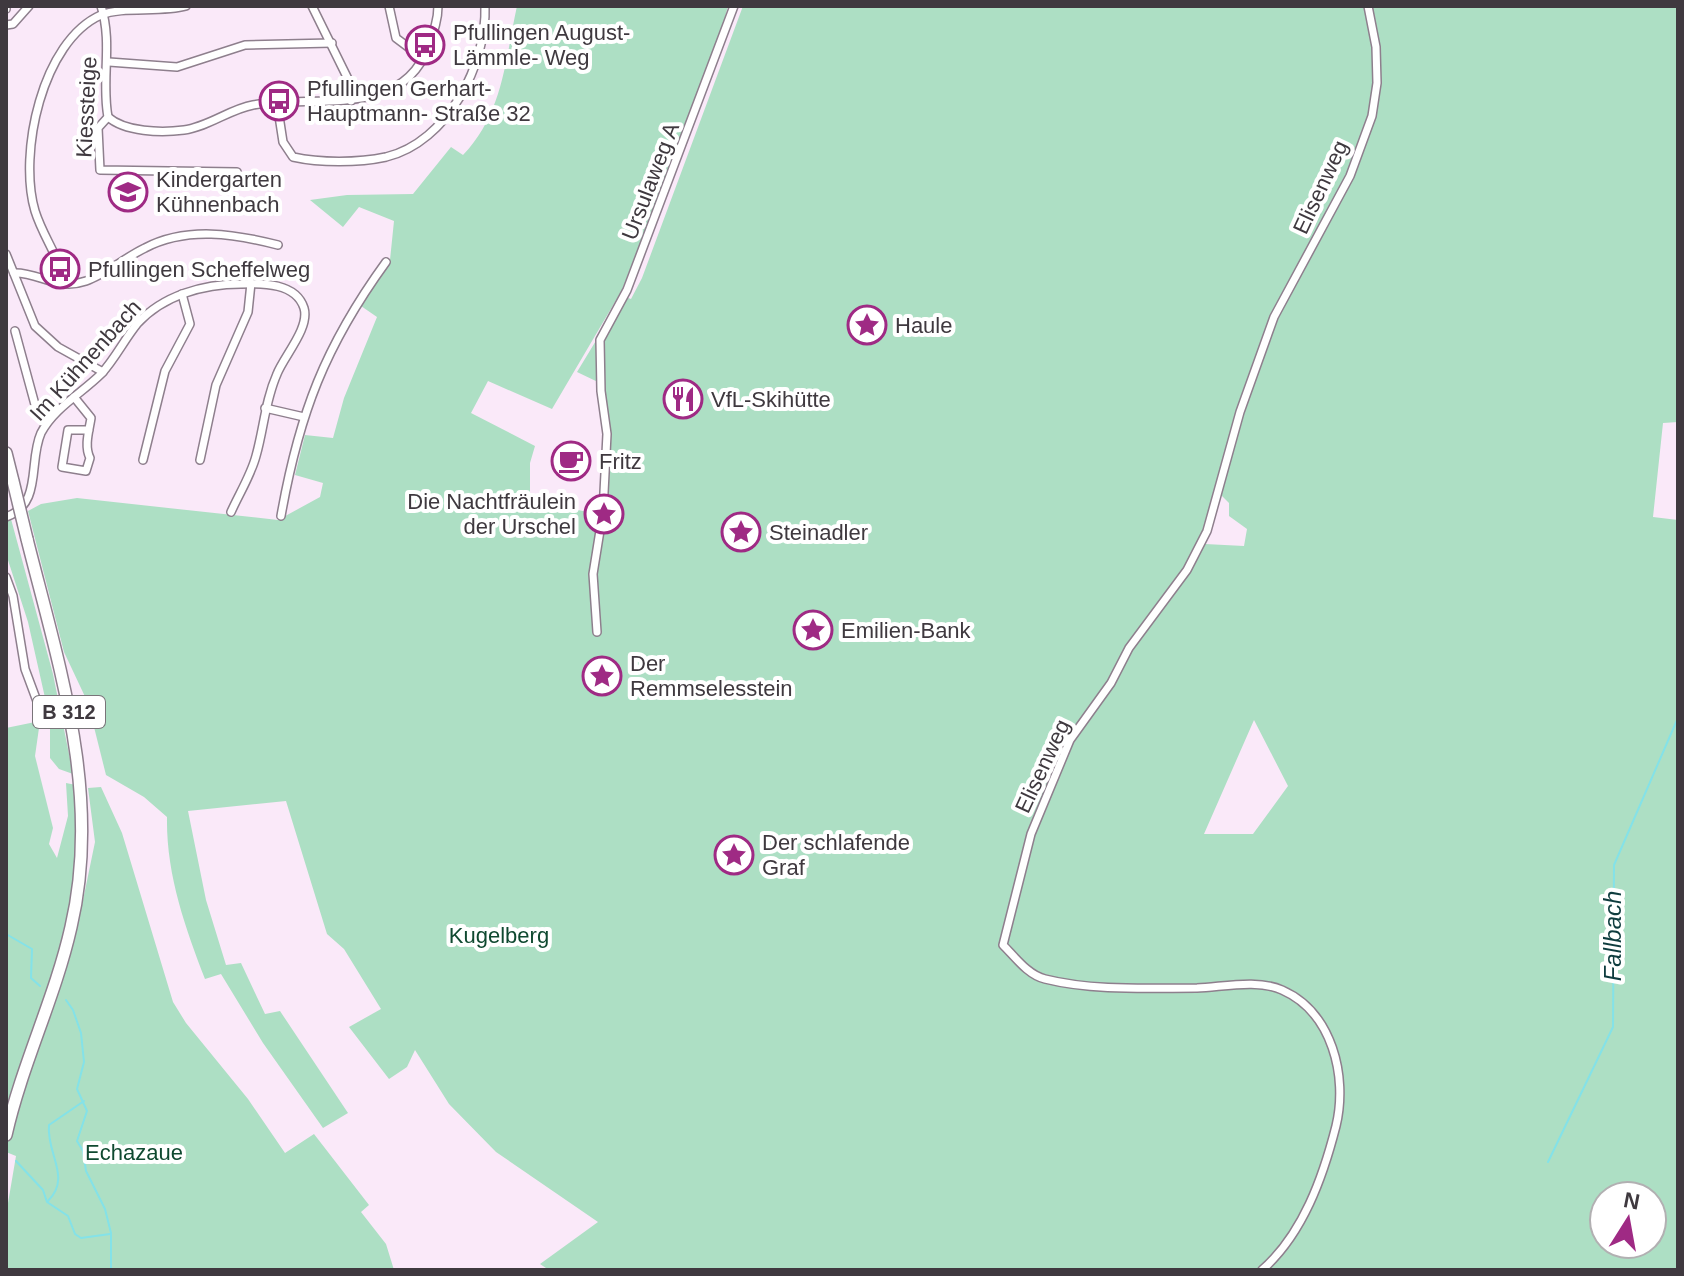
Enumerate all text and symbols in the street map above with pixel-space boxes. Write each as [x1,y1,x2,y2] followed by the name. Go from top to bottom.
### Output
[453,20,630,70] place label: Pfullingen August- Lämmle- Weg
[404,24,446,66] bus stop icon: Pfullingen August- Lämmle- Weg
[71,56,102,158] street label: Kiessteige
[307,76,531,126] place label: Pfullingen Gerhart- Hauptmann- Straße 32
[258,80,300,122] bus stop icon: Pfullingen Gerhart- Hauptmann- Straße 32
[617,119,684,243] street label: Ursulaweg A
[1288,136,1353,238] street label: Elisenweg
[156,167,282,217] place label: Kindergarten Kühnenbach
[107,171,149,213] school or university icon: Kindergarten Kühnenbach
[39,248,81,290] bus stop icon: Pfullingen Scheffelweg
[88,257,310,282] place label: Pfullingen Scheffelweg
[25,295,146,426] street label: Im Kühnenbach
[846,304,888,346] place icon: Haule
[895,313,952,338] place label: Haule
[662,378,704,420] restaurant icon: VfL-Skihütte
[711,387,831,412] place label: VfL-Skihütte
[550,440,592,482] cafe icon: Fritz
[599,449,642,474] place label: Fritz
[407,489,576,539] place label: Die Nachtfräulein der Urschel
[583,493,625,535] place icon: Die Nachtfräulein der Urschel
[720,511,762,553] place icon: Steinadler
[769,520,868,545] place label: Steinadler
[792,609,834,651] place icon: Emilien-Bank
[841,618,972,643] place label: Emilien-Bank
[630,651,793,701] place label: Der Remmselesstein
[581,655,623,697] place icon: Der Remmselesstein
[33,696,105,728] road number: B 312
[1010,715,1075,817] street label: Elisenweg
[762,830,910,880] place label: Der schlafende Graf
[713,834,755,876] place icon: Der schlafende Graf
[1599,891,1626,981] water label: Fallbach
[449,923,549,948] park label: Kugelberg
[85,1140,183,1165] park label: Echazaue
[1588,1180,1668,1260] north arrow
[1622,1187,1642,1215] text: N

